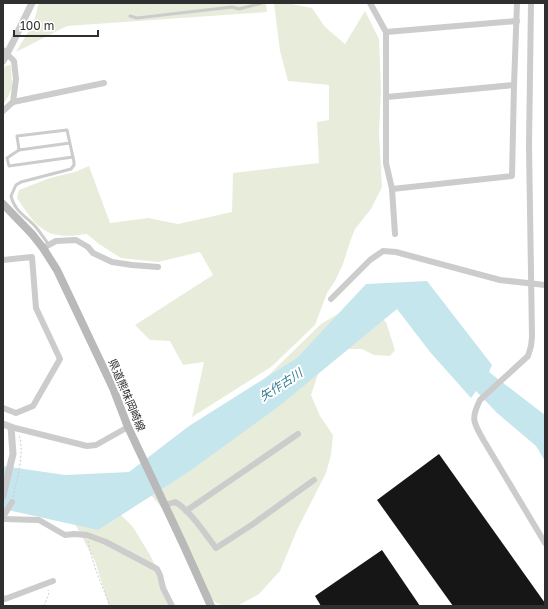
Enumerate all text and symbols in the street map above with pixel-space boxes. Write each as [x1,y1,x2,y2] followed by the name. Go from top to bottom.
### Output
[14,12,98,38] scale bar
[20,18,54,33] text: 100 m
[106,357,148,433] street label: 県道熊味岡崎線
[257,364,307,404] water label: 矢作古川

